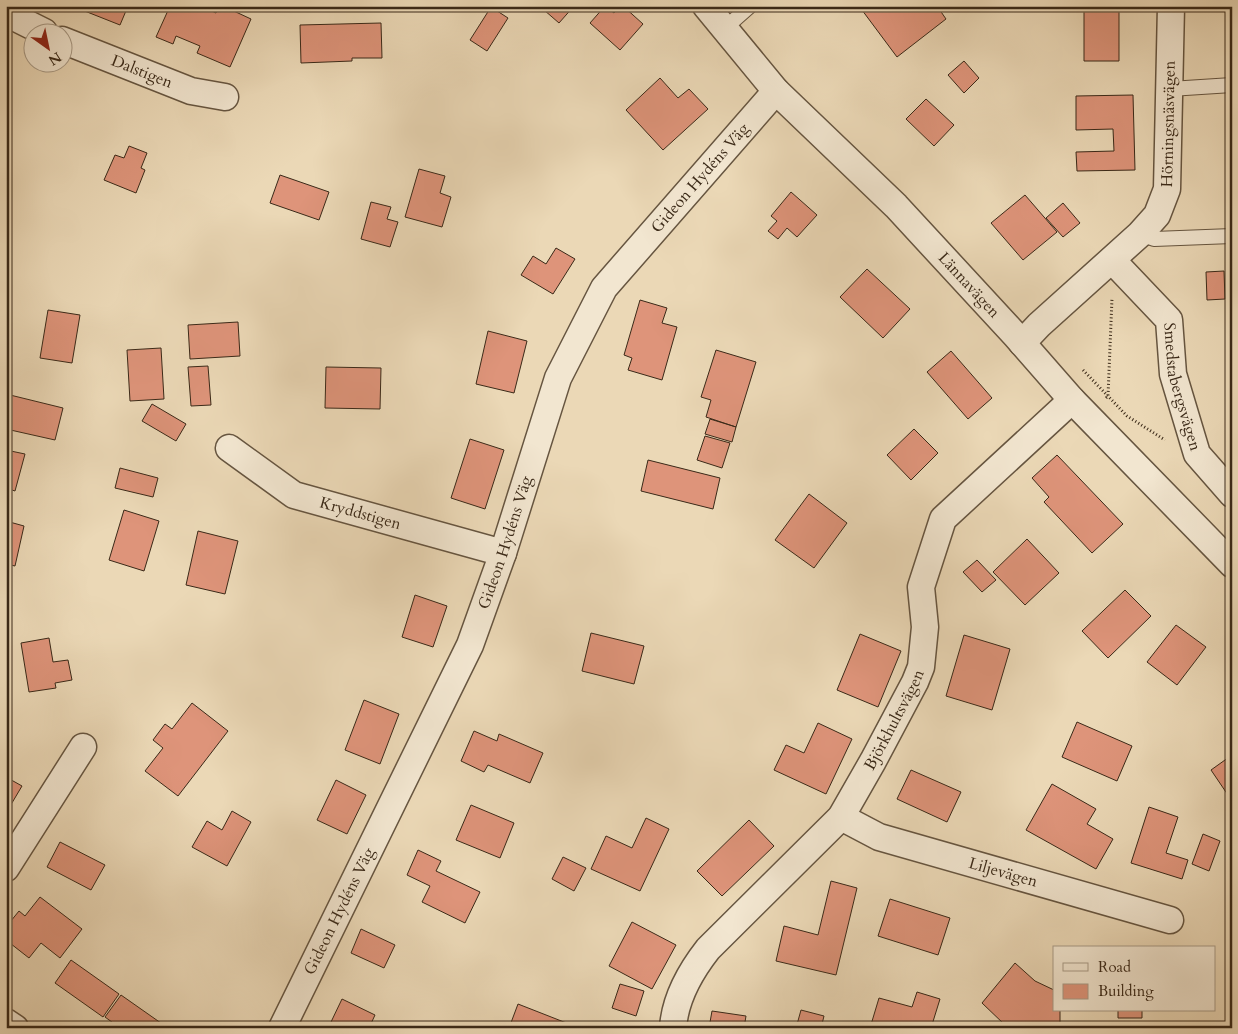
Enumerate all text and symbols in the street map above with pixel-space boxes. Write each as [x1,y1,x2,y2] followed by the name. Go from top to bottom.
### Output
[22,22,72,72] north arrow
[45,47,65,70] text: N
[108,50,176,94] street label: Dalstigen
[1156,60,1181,188] street label: Hörningsnäsvägen
[646,118,754,238] street label: Gideon Hydéns Väg
[933,247,1005,323] street label: Lännavägen
[1158,322,1206,453] street label: Smedstabergsvägen
[473,473,538,612] street label: Gideon Hydéns Väg
[317,492,403,535] street label: Kryddstigen
[859,666,930,774] street label: Björkhultsvägen
[299,844,380,979] street label: Gideon Hydéns Väg
[966,852,1040,893] street label: Liljevägen
[1053,946,1216,1012] legend
[1098,957,1131,977] text: Road
[1098,981,1154,1001] text: Building

